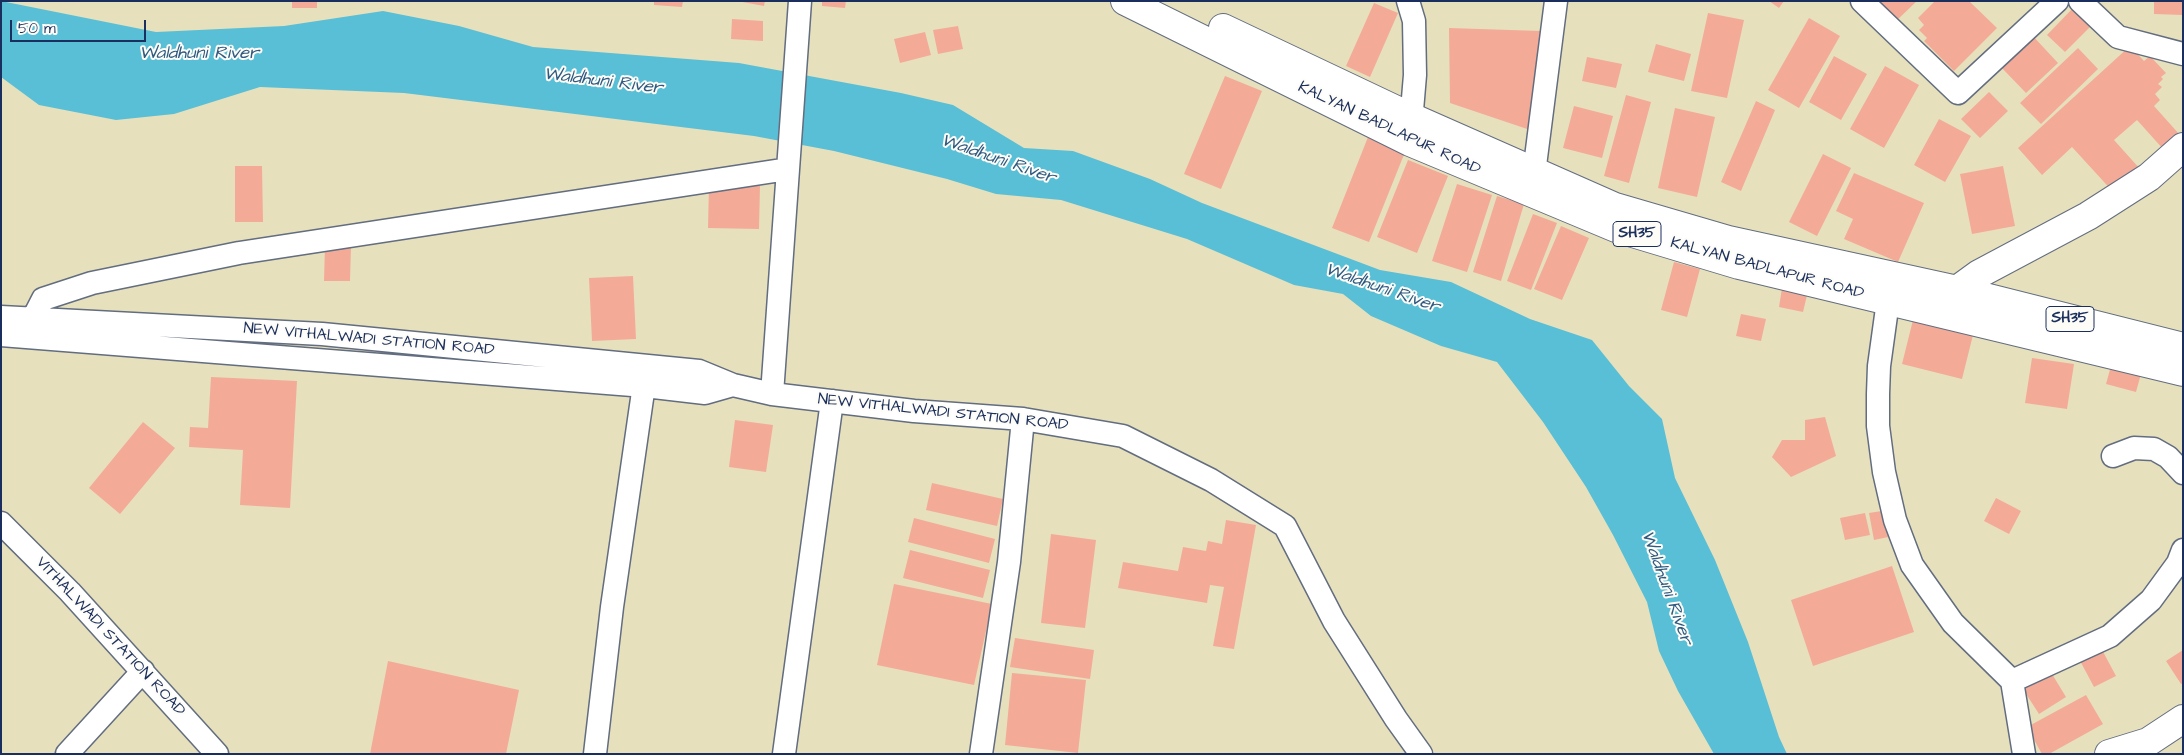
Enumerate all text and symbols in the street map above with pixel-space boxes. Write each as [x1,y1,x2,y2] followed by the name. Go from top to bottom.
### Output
[12,10,149,42] scale bar
[18,18,56,39] text: 50 m
[139,43,259,65] water label: Waldhuni River
[542,64,664,100] water label: Waldhuni River
[1295,78,1483,180] street label: KALYAN BADLAPUR ROAD
[938,130,1058,190] water label: Waldhuni River
[1613,222,1661,246] road number: SH35
[1668,234,1866,304] street label: KALYAN BADLAPUR ROAD
[1322,259,1442,319] water label: Waldhuni River
[2046,306,2094,332] road number: SH35
[243,319,495,361] street label: NEW VITHALWADI STATION ROAD
[817,390,1069,436] street label: NEW VITHALWADI STATION ROAD
[1635,528,1697,648] water label: Waldhuni River
[31,553,189,721] street label: VITHALWADI STATION ROAD

